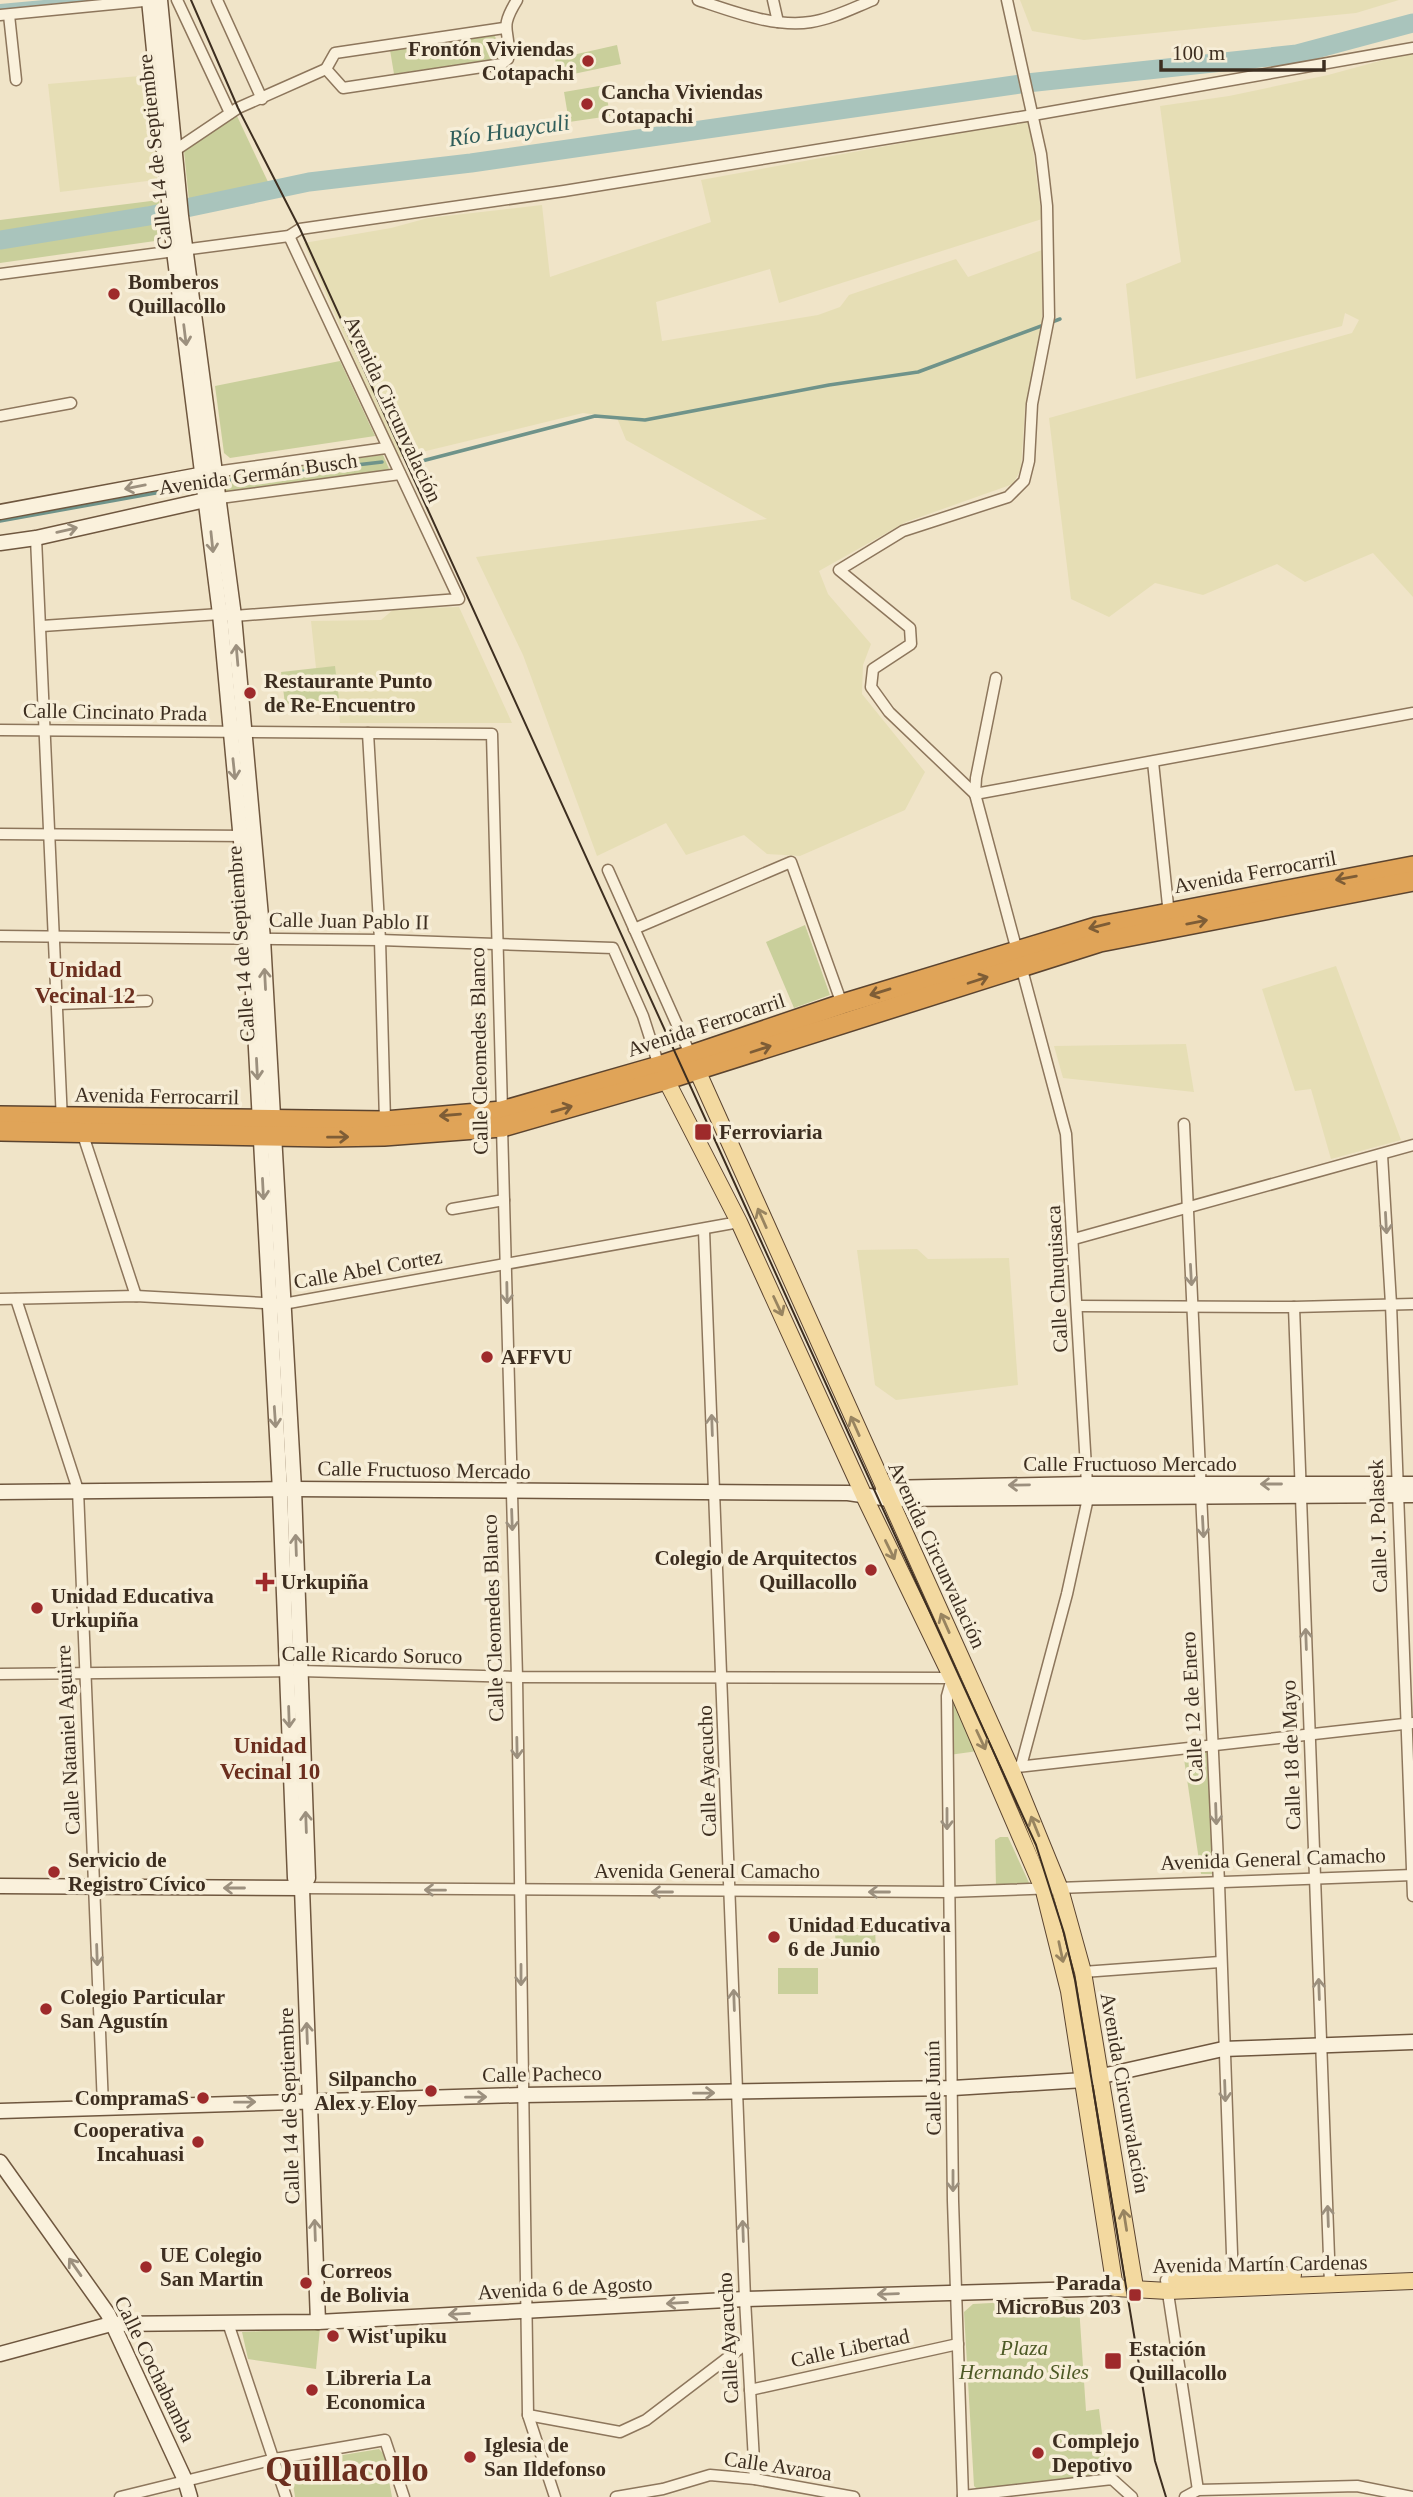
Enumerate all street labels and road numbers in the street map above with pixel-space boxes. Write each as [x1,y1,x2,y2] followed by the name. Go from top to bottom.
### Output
[133,53,177,251] street label: Calle 14 de Septiembre
[339,312,447,507] street label: Avenida Circunvalación
[157,448,359,500] street label: Avenida Germán Busch
[23,698,208,726] street label: Calle Cincinato Prada
[222,845,260,1043] street label: Calle 14 de Septiembre
[1172,846,1338,898] street label: Avenida Ferrocarril
[269,908,429,934] street label: Calle Juan Pablo II
[465,947,493,1155] street label: Calle Cleomedes Blanco
[624,988,788,1062] street label: Avenida Ferrocarril
[74,1083,240,1109] street label: Avenida Ferrocarril
[1041,1204,1073,1353] street label: Calle Chuquisaca
[292,1244,444,1294] street label: Calle Abel Cortez
[1023,1452,1237,1476] street label: Calle Fructuoso Mercado
[317,1456,531,1484] street label: Calle Fructuoso Mercado
[883,1458,991,1653] street label: Avenida Circunvalación
[1364,1458,1392,1593] street label: Calle J. Polasek
[477,1514,509,1722] street label: Calle Cleomedes Blanco
[1176,1631,1208,1783] street label: Calle 12 de Enero
[281,1641,463,1669] street label: Calle Ricardo Soruco
[51,1644,85,1836] street label: Calle Nataniel Aguirre
[1276,1680,1306,1830] street label: Calle 18 de Mayo
[693,1705,721,1837] street label: Calle Ayacucho
[1160,1843,1386,1875] street label: Avenida General Camacho
[594,1859,820,1883] street label: Avenida General Camacho
[1096,1991,1155,2196] street label: Avenida Circunvalación
[274,2007,304,2205] street label: Calle 14 de Septiembre
[920,2040,946,2136] street label: Calle Junín
[482,2061,602,2087] street label: Calle Pacheco
[1152,2250,1368,2278] street label: Avenida Martín Cardenas
[477,2271,653,2305] street label: Avenida 6 de Agosto
[713,2272,743,2404] street label: Calle Ayacucho
[109,2292,201,2446] street label: Calle Cochabamba
[788,2324,912,2372] street label: Calle Libertad
[723,2447,834,2486] street label: Calle Avaroa

